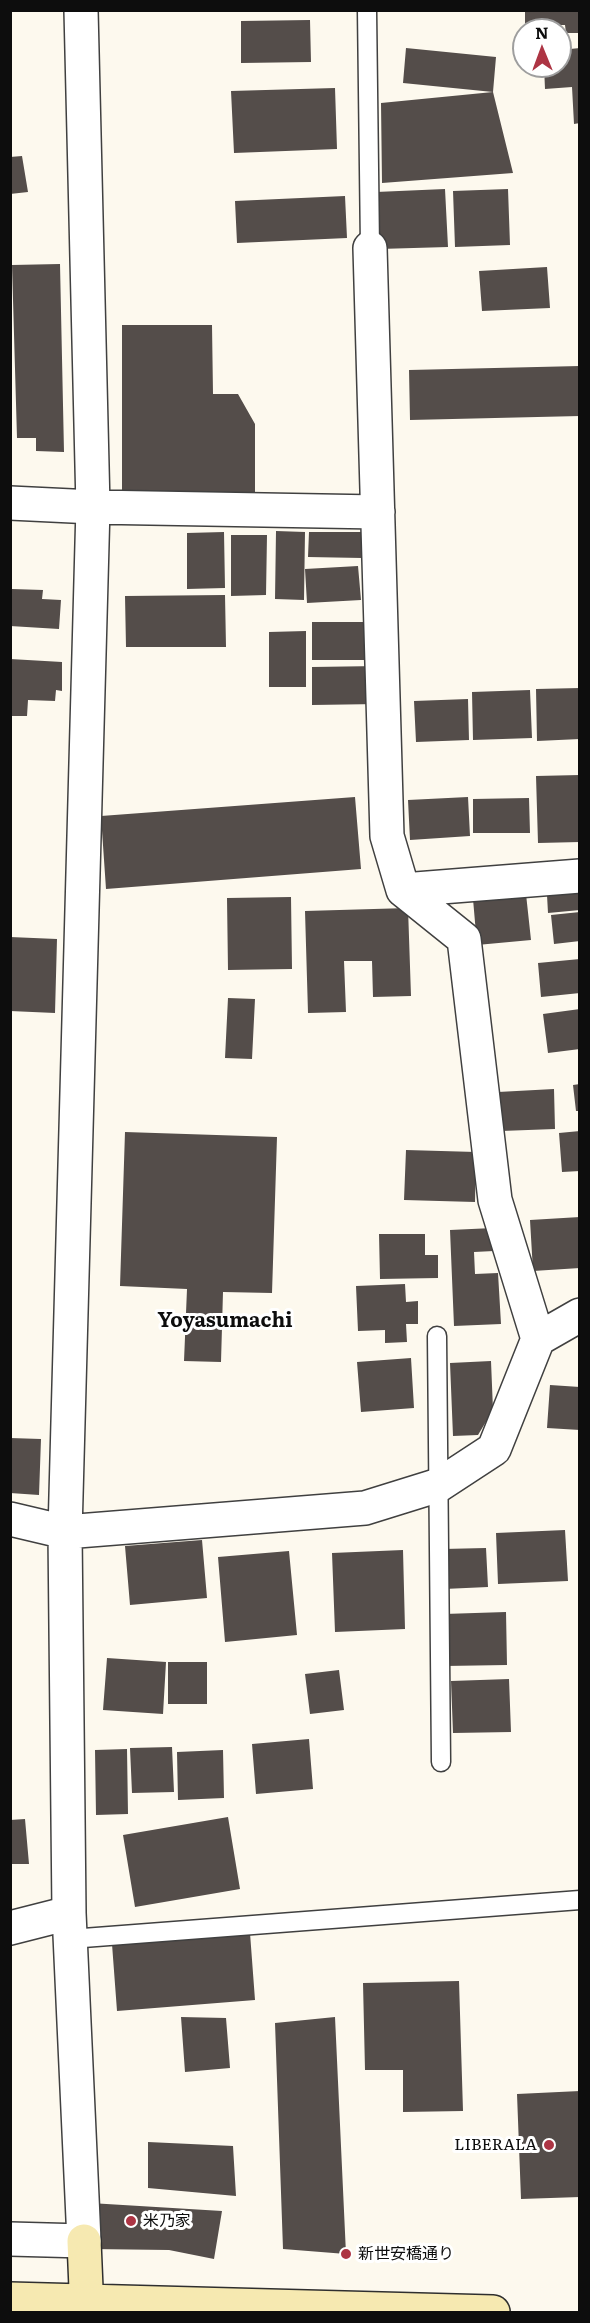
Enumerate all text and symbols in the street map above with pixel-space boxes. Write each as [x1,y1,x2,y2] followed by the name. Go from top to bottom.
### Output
[512,18,572,78] north arrow
[535,20,549,44] text: N
[158,1309,292,1333] district label: Yoyasumachi
[454,2135,537,2155] place label: LIBERALA
[542,2138,556,2152] marker: LIBERALA
[143,2211,191,2231] place label: 米乃家
[124,2214,138,2228] marker: 米乃家
[358,2244,454,2264] place label: 新世安橋通り
[339,2247,353,2261] marker: 新世安橋通り

